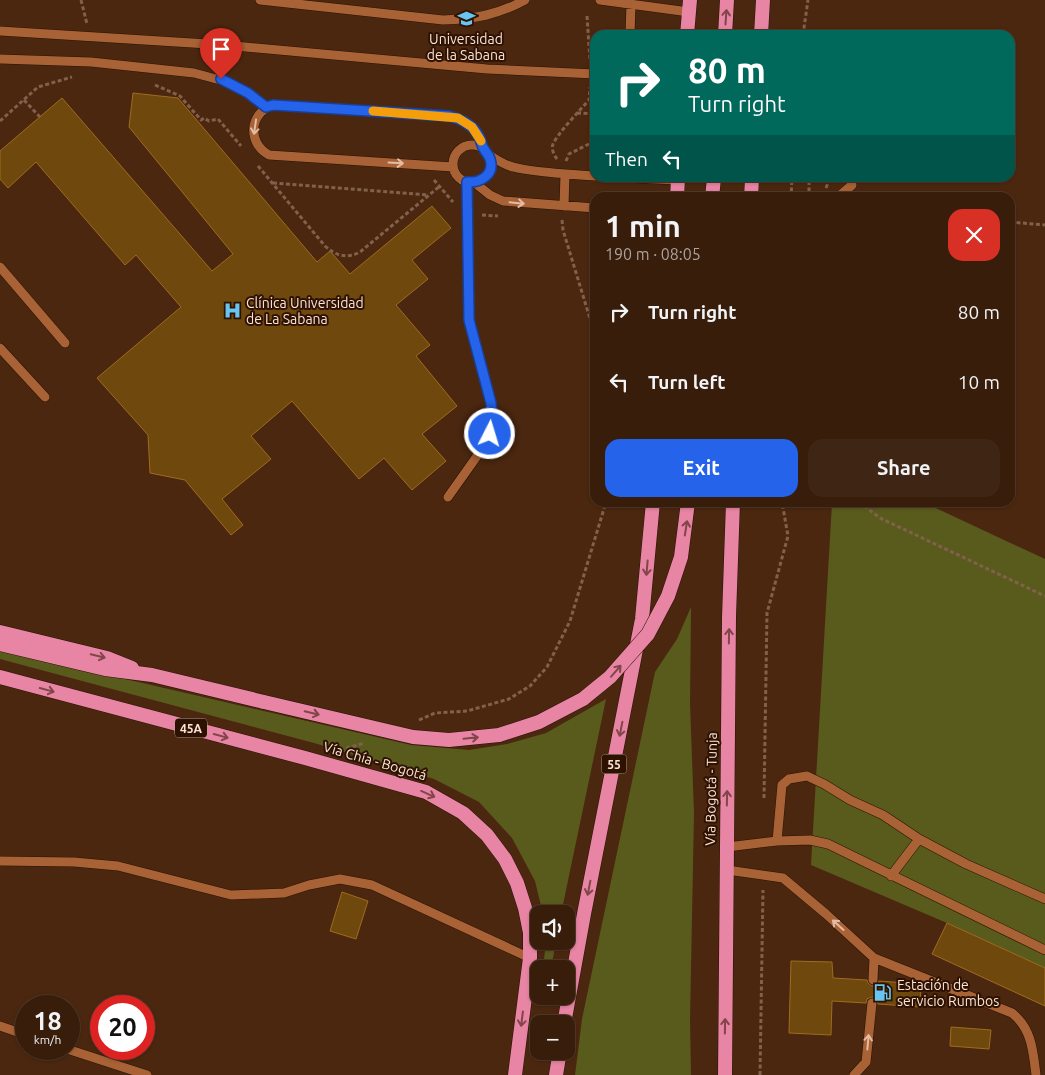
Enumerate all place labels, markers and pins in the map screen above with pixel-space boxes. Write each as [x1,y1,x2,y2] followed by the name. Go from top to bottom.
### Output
[456,9,476,29] school or university icon: Universidad de la Sabana
[200,28,242,79] pin
[427,31,505,63] place label: Universidad de la Sabana
[246,295,364,327] place label: Clínica Universidad de La Sabana
[222,301,242,321] hospital icon: Clínica Universidad de La Sabana
[897,977,999,1009] place label: Estación de servicio Rumbos
[873,983,893,1003] fuel station icon: Estación de servicio Rumbos

